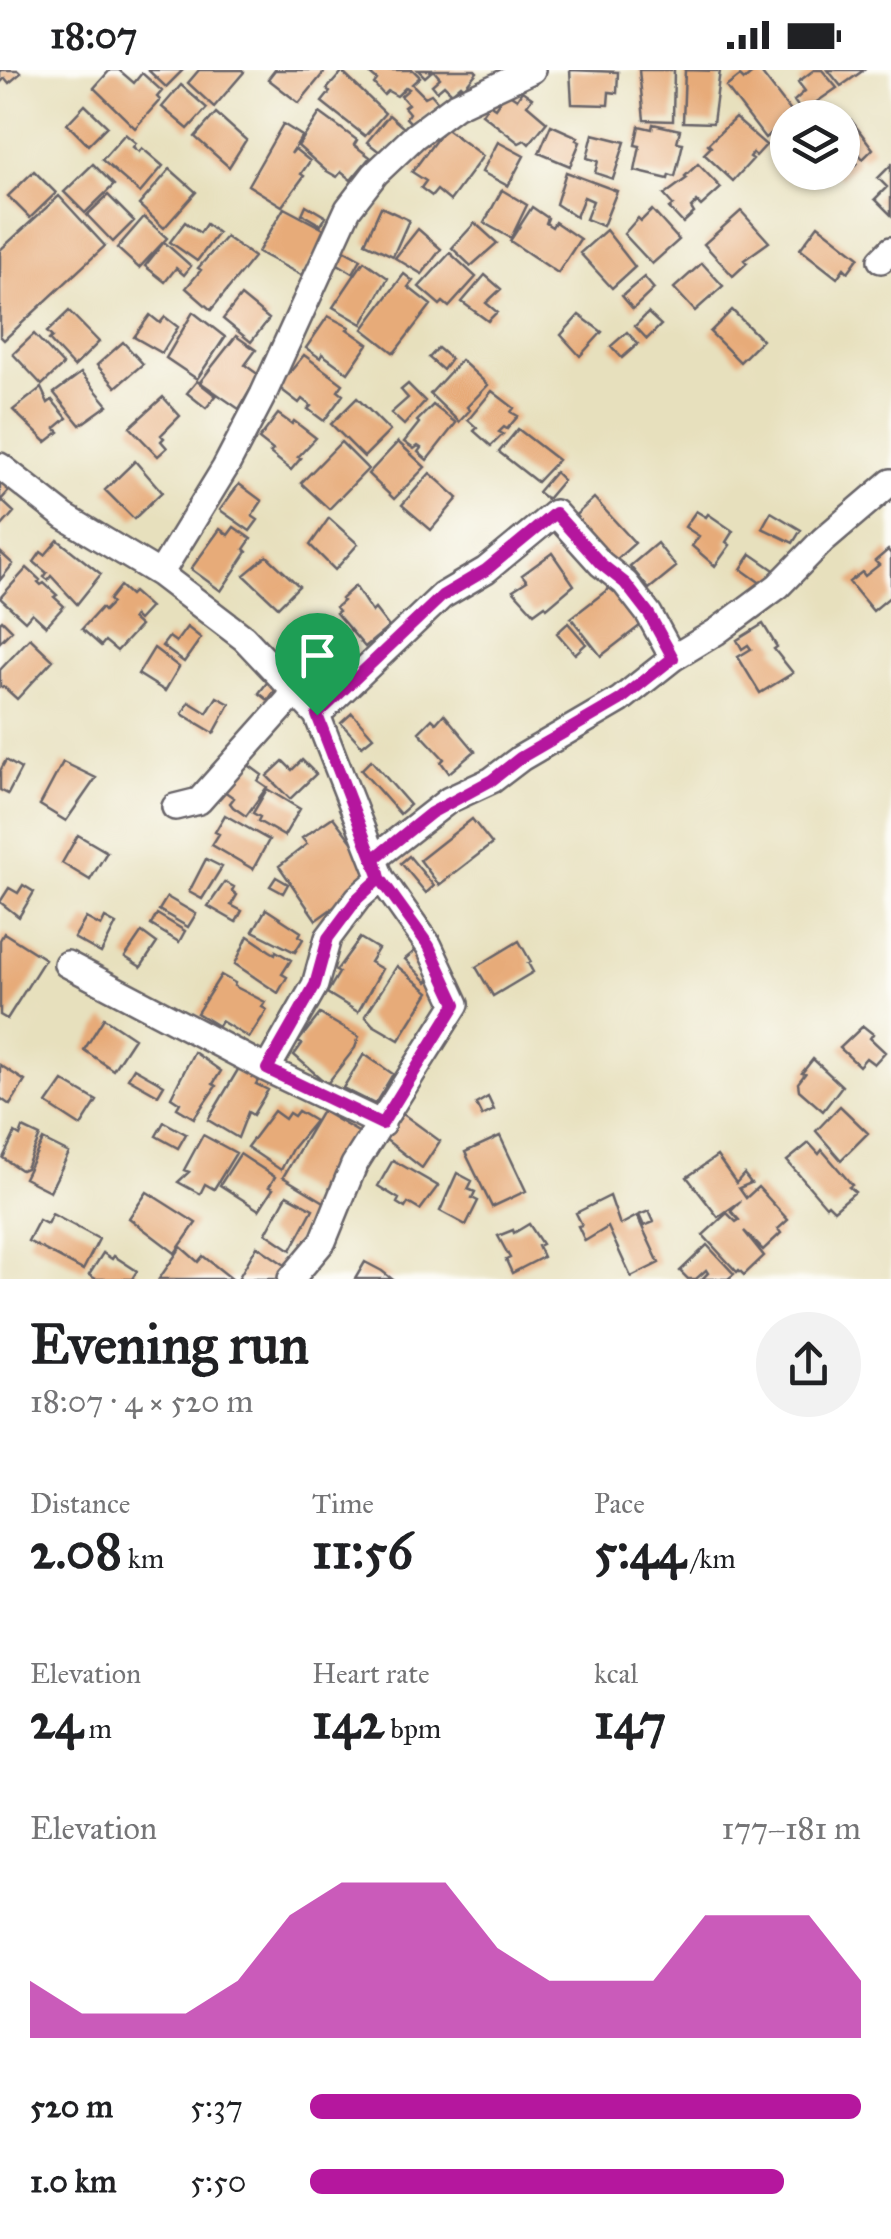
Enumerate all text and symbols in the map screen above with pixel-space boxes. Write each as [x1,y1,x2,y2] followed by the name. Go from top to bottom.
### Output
[50,12,137,58] text: 18:07
[770,100,860,190] map controls
[770,100,860,190] button: layers
[275,613,360,716] pin
[290,628,345,683] icon: arrive
[30,1311,309,1378] text: Evening run
[756,1312,861,1417] button: share
[30,1382,253,1421] text: 18:07 · 4 × 520 m
[30,1486,130,1521] text: Distance
[312,1486,374,1521] text: Time
[594,1486,645,1521] text: Pace
[30,1521,122,1582] text: 2.08
[312,1521,413,1582] text: 11:56
[594,1521,686,1582] text: 5:44
[122,1541,164,1576] text: km
[686,1541,736,1576] text: /km
[30,1656,141,1691] text: Elevation
[312,1656,430,1691] text: Heart rate
[594,1656,638,1691] text: kcal
[30,1691,83,1752] text: 24
[312,1691,384,1752] text: 142
[594,1691,666,1752] text: 147
[83,1711,112,1746] text: m
[384,1711,441,1746] text: bpm
[30,1809,157,1848] text: Elevation
[721,1809,861,1848] text: 177–181 m
[30,2087,113,2126] text: 520 m
[190,2087,243,2126] text: 5:37
[30,2162,117,2201] text: 1.0 km
[190,2162,246,2201] text: 5:50

